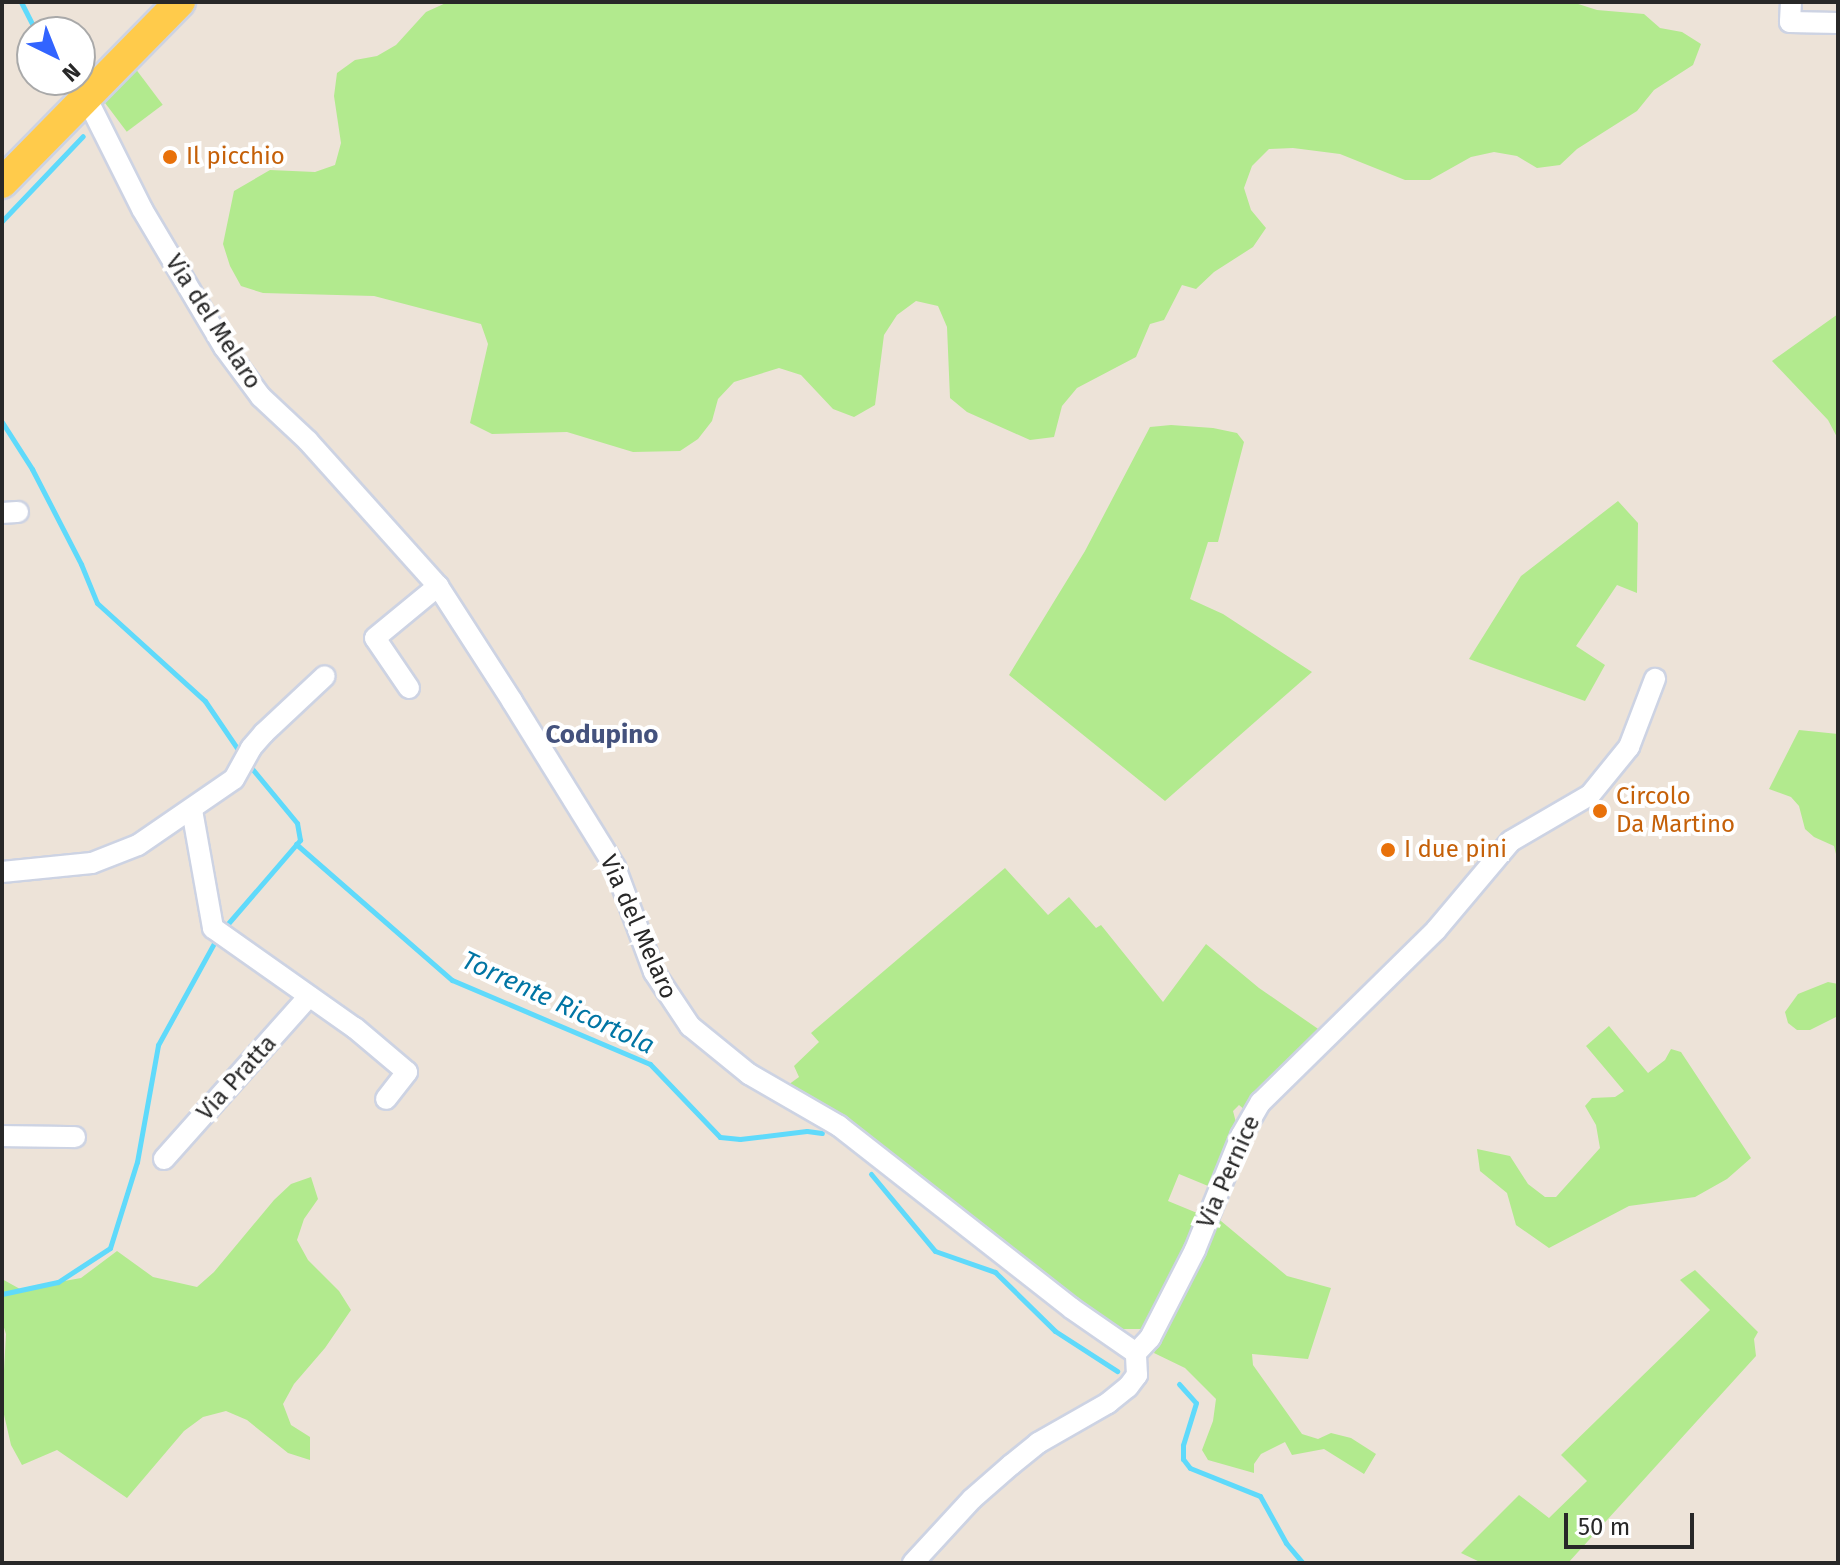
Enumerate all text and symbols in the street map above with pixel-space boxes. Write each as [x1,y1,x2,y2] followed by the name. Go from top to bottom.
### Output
[16,16,96,96] north arrow
[57,58,86,87] text: N
[186,143,285,171] place label: Il picchio
[161,148,179,166] marker: Il picchio
[159,249,267,395] street label: Via del Melaro
[545,719,659,751] district label: Codupino
[1616,783,1735,839] place label: Circolo Da Martino
[1591,802,1609,820] marker: Circolo Da Martino
[1404,836,1507,864] place label: I due pini
[1379,841,1397,859] marker: I due pini
[593,851,683,1003] street label: Via del Melaro
[457,945,659,1061] water label: Torrente Ricortola
[191,1029,283,1127] street label: Via Pratta
[1191,1111,1267,1233] street label: Via Pernice
[1568,1497,1698,1547] scale bar
[1578,1513,1630,1541] text: 50 m

